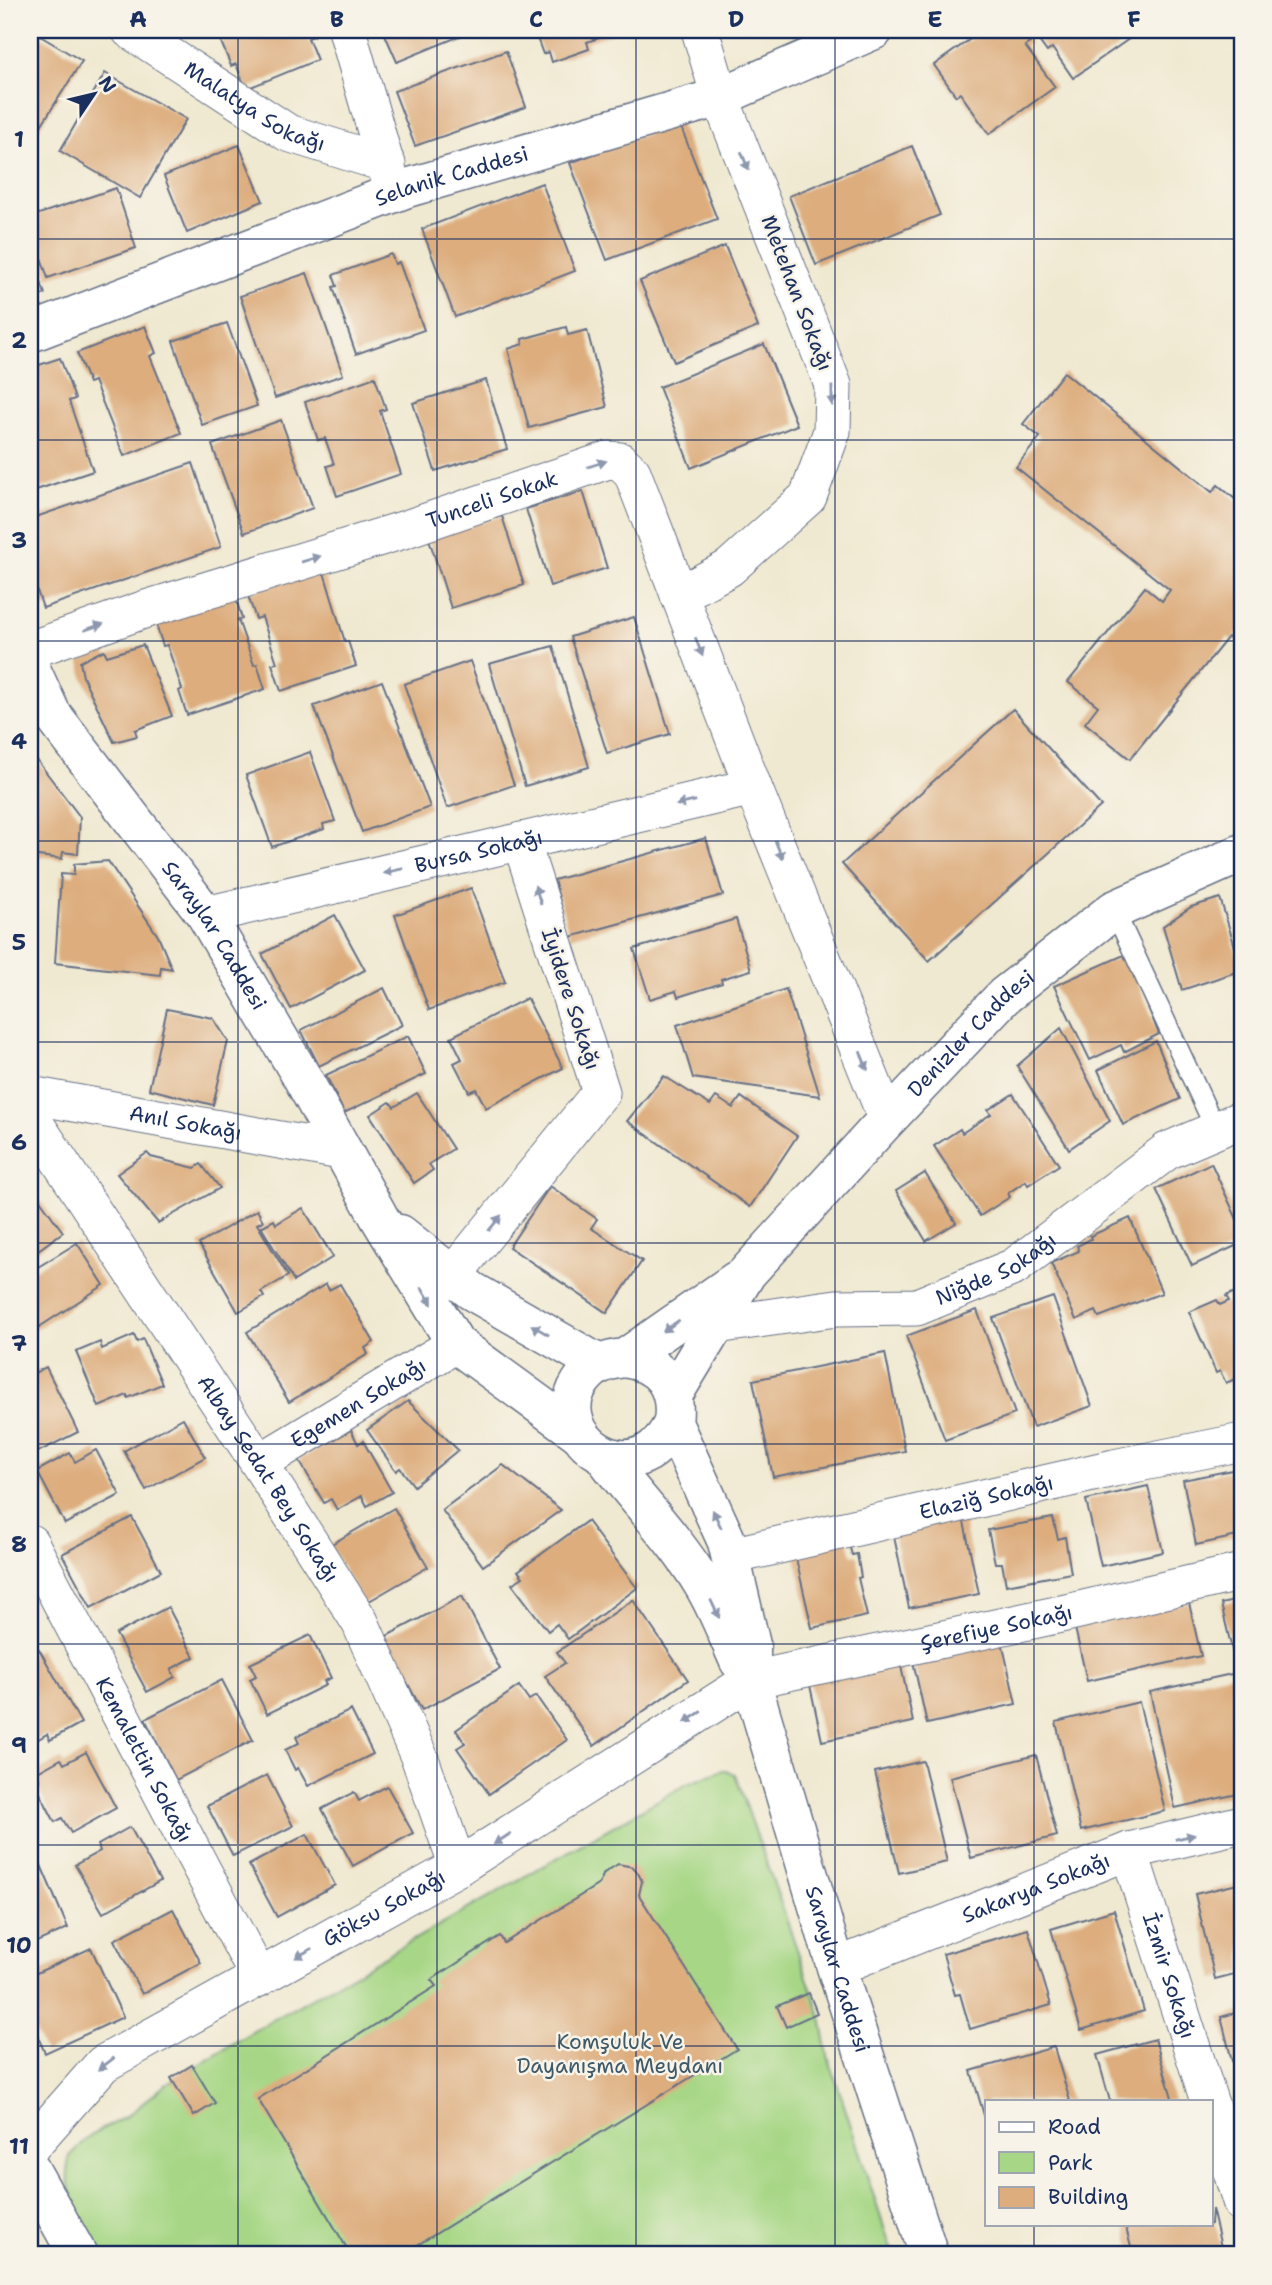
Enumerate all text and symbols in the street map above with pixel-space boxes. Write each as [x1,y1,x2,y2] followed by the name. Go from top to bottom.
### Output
[129,4,147,34] text: A
[330,4,344,34] text: B
[529,4,543,34] text: C
[728,4,744,34] text: D
[927,4,943,34] text: E
[1127,4,1141,34] text: F
[179,55,329,158] street label: Malatya Sokağı
[60,60,130,130] north arrow
[93,71,122,98] text: N
[14,124,24,154] text: 1
[371,139,532,213] street label: Selanik Caddesi
[740,150,751,171] one-way arrow
[754,211,840,375] street label: Metehan Sokağı
[11,325,27,355] text: 2
[826,385,838,407] one-way arrow
[586,458,607,469] one-way arrow
[423,464,562,535] street label: Tunceli Sokak
[11,525,27,555] text: 3
[301,553,322,563] one-way arrow
[84,621,105,632] one-way arrow
[694,636,705,657] one-way arrow
[11,726,27,756] text: 4
[675,797,697,808] one-way arrow
[412,823,545,880] street label: Bursa Sokağı
[773,840,784,861] one-way arrow
[156,855,273,1015] street label: Saraylar Caddesi
[382,866,404,877] one-way arrow
[532,885,543,906] one-way arrow
[535,925,607,1073] street label: İyidere Sokağı
[12,927,26,957] text: 5
[901,963,1040,1103] street label: Denizler Caddesi
[858,1051,870,1071] one-way arrow
[127,1099,244,1147] street label: Anıl Sokağı
[11,1127,27,1157] text: 6
[488,1214,503,1232] one-way arrow
[931,1226,1062,1312] street label: Niğde Sokağı
[421,1287,433,1306] one-way arrow
[662,1319,680,1333] one-way arrow
[530,1324,550,1336] one-way arrow
[11,1328,27,1358] text: 7
[285,1351,431,1455] street label: Egemen Sokağı
[191,1370,345,1588] street label: Albay Sedat Bey Sokağı
[917,1468,1056,1526] street label: Elaziğ Sokağı
[712,1509,723,1529] one-way arrow
[11,1529,27,1559] text: 8
[918,1598,1075,1658] street label: Şerefiye Sokağı
[709,1599,720,1619] one-way arrow
[89,1672,199,1847] street label: Kemalettin Sokağı
[684,1710,703,1723] one-way arrow
[11,1730,27,1760] text: 9
[1174,1831,1196,1842] one-way arrow
[492,1833,511,1846] one-way arrow
[958,1846,1114,1930] street label: Sakarya Sokağı
[318,1863,450,1953] street label: Göksu Sokağı
[799,1883,877,2056] street label: Saraylar Caddesi
[1136,1909,1202,2042] street label: İzmir Sokağı
[6,1930,32,1960] text: 10
[295,1947,314,1959] one-way arrow
[517,2028,723,2080] park label: Komşuluk Ve Dayanışma Meydanı
[97,2057,116,2071] one-way arrow
[985,2100,1212,2226] legend
[1048,2113,1101,2141] text: Road
[9,2131,29,2161] text: 11
[1048,2149,1093,2177] text: Park
[1048,2183,1128,2211] text: Building

